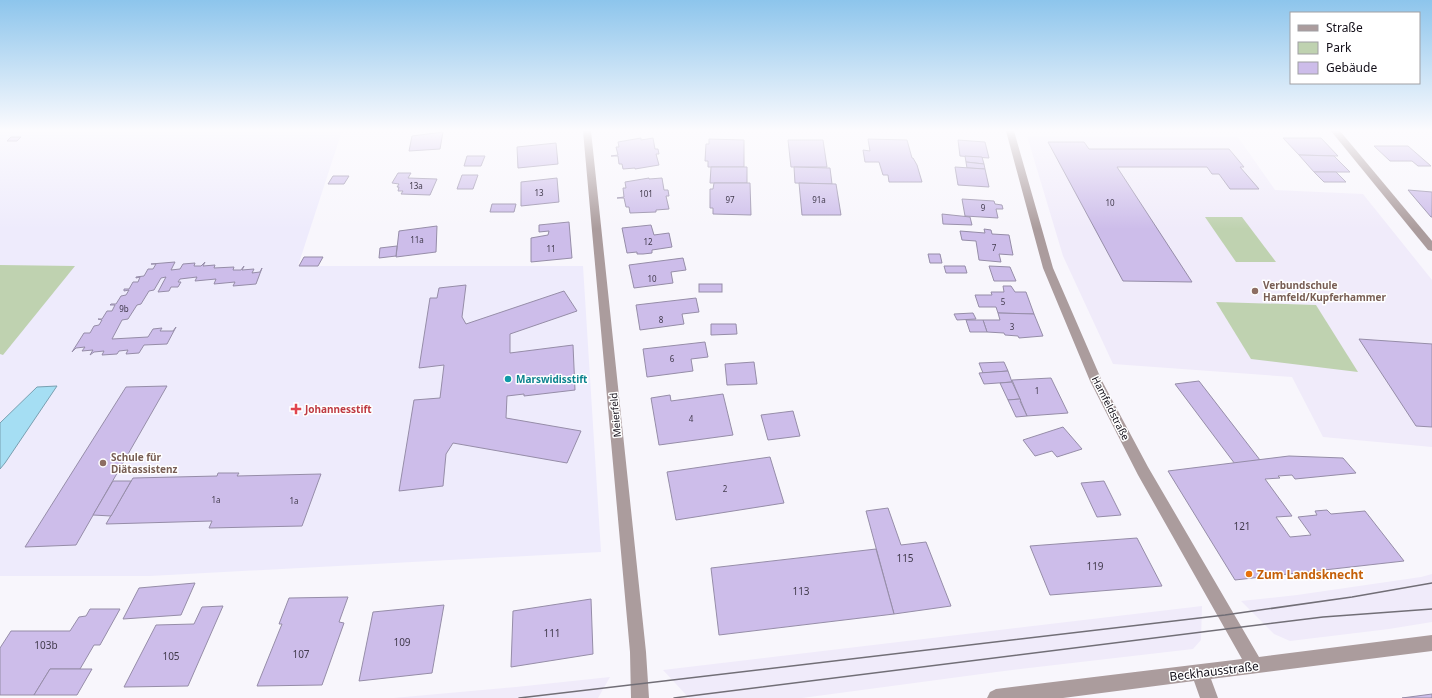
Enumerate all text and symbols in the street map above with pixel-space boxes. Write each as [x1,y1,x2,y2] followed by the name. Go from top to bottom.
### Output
[1290,12,1420,84] legend
[1326,19,1363,36] text: Straße
[1326,39,1352,56] text: Park
[1326,59,1377,76] text: Gebäude
[409,180,423,191] house number: 13a
[534,187,544,198] house number: 13
[639,188,653,199] house number: 101
[725,194,735,205] house number: 97
[812,194,826,205] house number: 91a
[1105,197,1115,208] house number: 10
[981,202,986,213] house number: 9
[410,234,424,245] house number: 11a
[643,236,653,247] house number: 12
[992,242,997,253] house number: 7
[546,243,556,254] house number: 11
[647,273,657,284] house number: 10
[1263,278,1386,304] place label: Verbundschule Hamfeld/Kupferhammer
[1250,286,1260,296] marker: Verbundschule Hamfeld/Kupferhammer
[1001,296,1006,307] house number: 5
[119,303,129,314] house number: 9b
[659,314,664,325] house number: 8
[1010,321,1015,332] house number: 3
[670,353,675,364] house number: 6
[516,372,588,386] place label: Marswidisstift
[503,374,513,384] marker: Marswidisstift
[1089,374,1133,443] street label: Hamfeldstraße
[1035,385,1039,396] house number: 1
[606,392,624,438] street label: Meierfeld
[304,402,372,416] place label: Johannesstift
[290,403,302,415] marker: Johannesstift
[689,413,694,424] house number: 4
[111,450,177,476] place label: Schule für Diätassistenz
[98,458,108,468] marker: Schule für Diätassistenz
[723,483,728,494] house number: 2
[211,494,221,505] house number: 1a
[289,495,299,506] house number: 1a
[1233,519,1251,533] house number: 121
[896,551,914,565] house number: 115
[1086,559,1104,573] house number: 119
[1257,566,1363,583] place label: Zum Landsknecht
[1244,569,1254,579] marker: Zum Landsknecht
[792,584,810,598] house number: 113
[543,626,561,640] house number: 111
[393,635,411,649] house number: 109
[34,638,58,652] house number: 103b
[292,647,310,661] house number: 107
[162,649,180,663] house number: 105
[1168,657,1260,685] street label: Beckhausstraße

